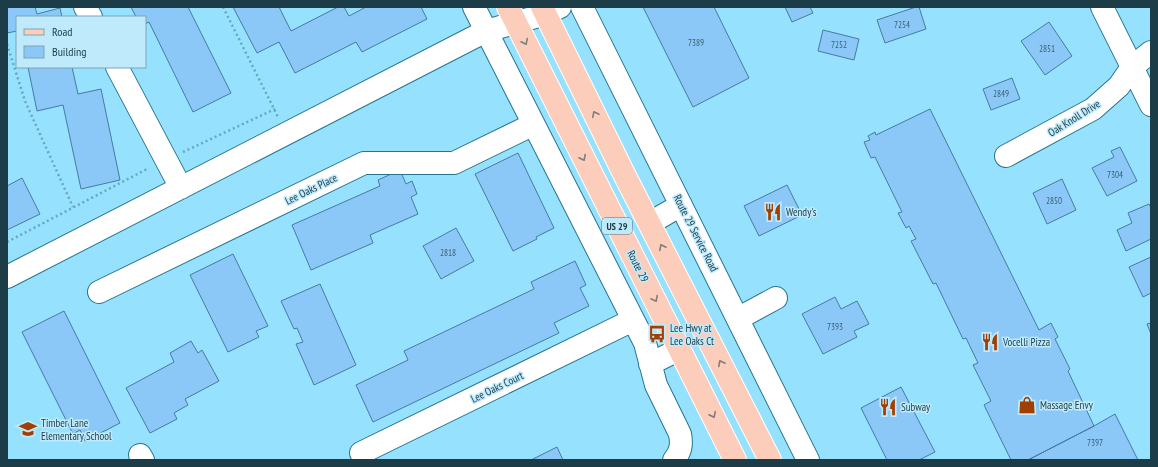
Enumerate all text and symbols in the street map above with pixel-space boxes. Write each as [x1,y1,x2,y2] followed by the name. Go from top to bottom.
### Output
[16,16,146,68] legend
[894,19,910,30] house number: 7254
[52,24,72,39] text: Road
[688,37,704,48] house number: 7389
[520,38,528,45] one-way arrow
[831,39,847,50] house number: 7252
[1039,43,1055,54] house number: 2851
[52,44,87,59] text: Building
[993,88,1009,99] house number: 2849
[1045,96,1103,140] street label: Oak Knoll Drive
[592,110,600,118] one-way arrow
[578,154,586,161] one-way arrow
[1107,169,1123,180] house number: 7304
[283,170,340,208] street label: Lee Oaks Place
[671,192,722,274] street label: Route 29 Service Road
[1046,195,1062,206] house number: 2850
[763,202,783,222] restaurant icon: Wendy's
[786,205,817,219] place label: Wendy's
[602,218,632,234] road number: US 29
[659,244,667,251] one-way arrow
[440,247,456,258] house number: 2818
[624,248,652,284] street label: Route 29
[650,295,657,302] one-way arrow
[670,321,714,348] place label: Lee Hwy at Lee Oaks Ct
[827,321,843,332] house number: 7393
[647,324,667,344] bus stop icon: Lee Hwy at Lee Oaks Ct
[980,332,1000,352] restaurant icon: Vocelli Pizza
[1002,335,1050,349] place label: Vocelli Pizza
[718,360,725,367] one-way arrow
[468,368,526,406] street label: Lee Oaks Court
[1017,395,1037,415] shop icon: Massage Envy
[878,397,898,417] restaurant icon: Subway
[1040,398,1094,412] place label: Massage Envy
[901,400,931,414] place label: Subway
[708,411,716,419] one-way arrow
[41,416,112,443] place label: Timber Lane Elementary School
[18,419,38,439] school or university icon: Timber Lane Elementary School
[1087,437,1103,448] house number: 7397

